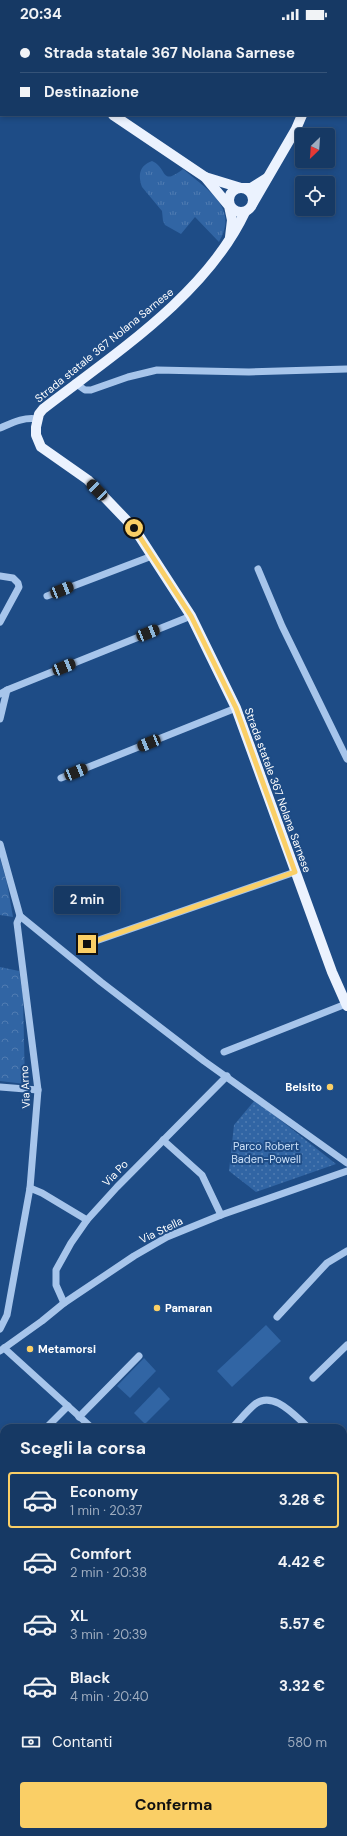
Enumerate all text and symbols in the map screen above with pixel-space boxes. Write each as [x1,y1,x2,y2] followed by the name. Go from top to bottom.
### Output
[20,4,62,24] text: 20:34
[44,43,295,63] text: Strada statale 367 Nolana Sarnese
[44,82,139,102] text: Destinazione
[295,128,335,168] north arrow
[295,128,335,216] map controls
[295,176,335,216] button: locate
[32,285,176,405] street label: Strada statale 367 Nolana Sarnese
[84,477,110,503] car
[125,519,143,537] route start
[49,580,75,600] car
[135,623,161,643] car
[51,657,77,677] car
[242,706,314,874] street label: Strada statale 367 Nolana Sarnese
[136,733,162,753] car
[63,762,89,782] car
[54,886,120,914] callout: 2 min
[70,891,104,908] text: 2 min
[78,935,96,953] route end
[17,1065,33,1109] street label: Via Arno
[285,1080,322,1094] place label: Belsito
[325,1082,335,1092] marker: Belsito
[231,1139,301,1166] park label: Parco Robert Baden-Powell
[99,1157,131,1189] street label: Via Po
[137,1213,185,1247] street label: Via Stella
[165,1301,213,1315] place label: Pamaran
[152,1303,162,1313] marker: Pamaran
[38,1342,96,1356] place label: Metamorsi
[25,1344,35,1354] marker: Metamorsi
[20,1436,146,1460] text: Scegli la corsa
[22,1482,58,1518] icon: car
[70,1482,138,1502] text: Economy
[279,1490,325,1510] text: 3.28 €
[70,1502,142,1519] text: 1 min · 20:37
[22,1544,58,1580] icon: car
[70,1544,131,1564] text: Comfort
[278,1552,325,1572] text: 4.42 €
[70,1564,147,1581] text: 2 min · 20:38
[22,1606,58,1642] icon: car
[70,1606,88,1626] text: XL
[279,1614,325,1634] text: 5.57 €
[70,1626,147,1643] text: 3 min · 20:39
[22,1668,58,1704] icon: car
[70,1668,110,1688] text: Black
[279,1676,325,1696] text: 3.32 €
[70,1688,149,1705] text: 4 min · 20:40
[20,1731,42,1753] icon: cash
[52,1732,112,1752] text: Contanti
[287,1734,327,1751] text: 580 m
[20,1782,327,1828] button: Conferma

